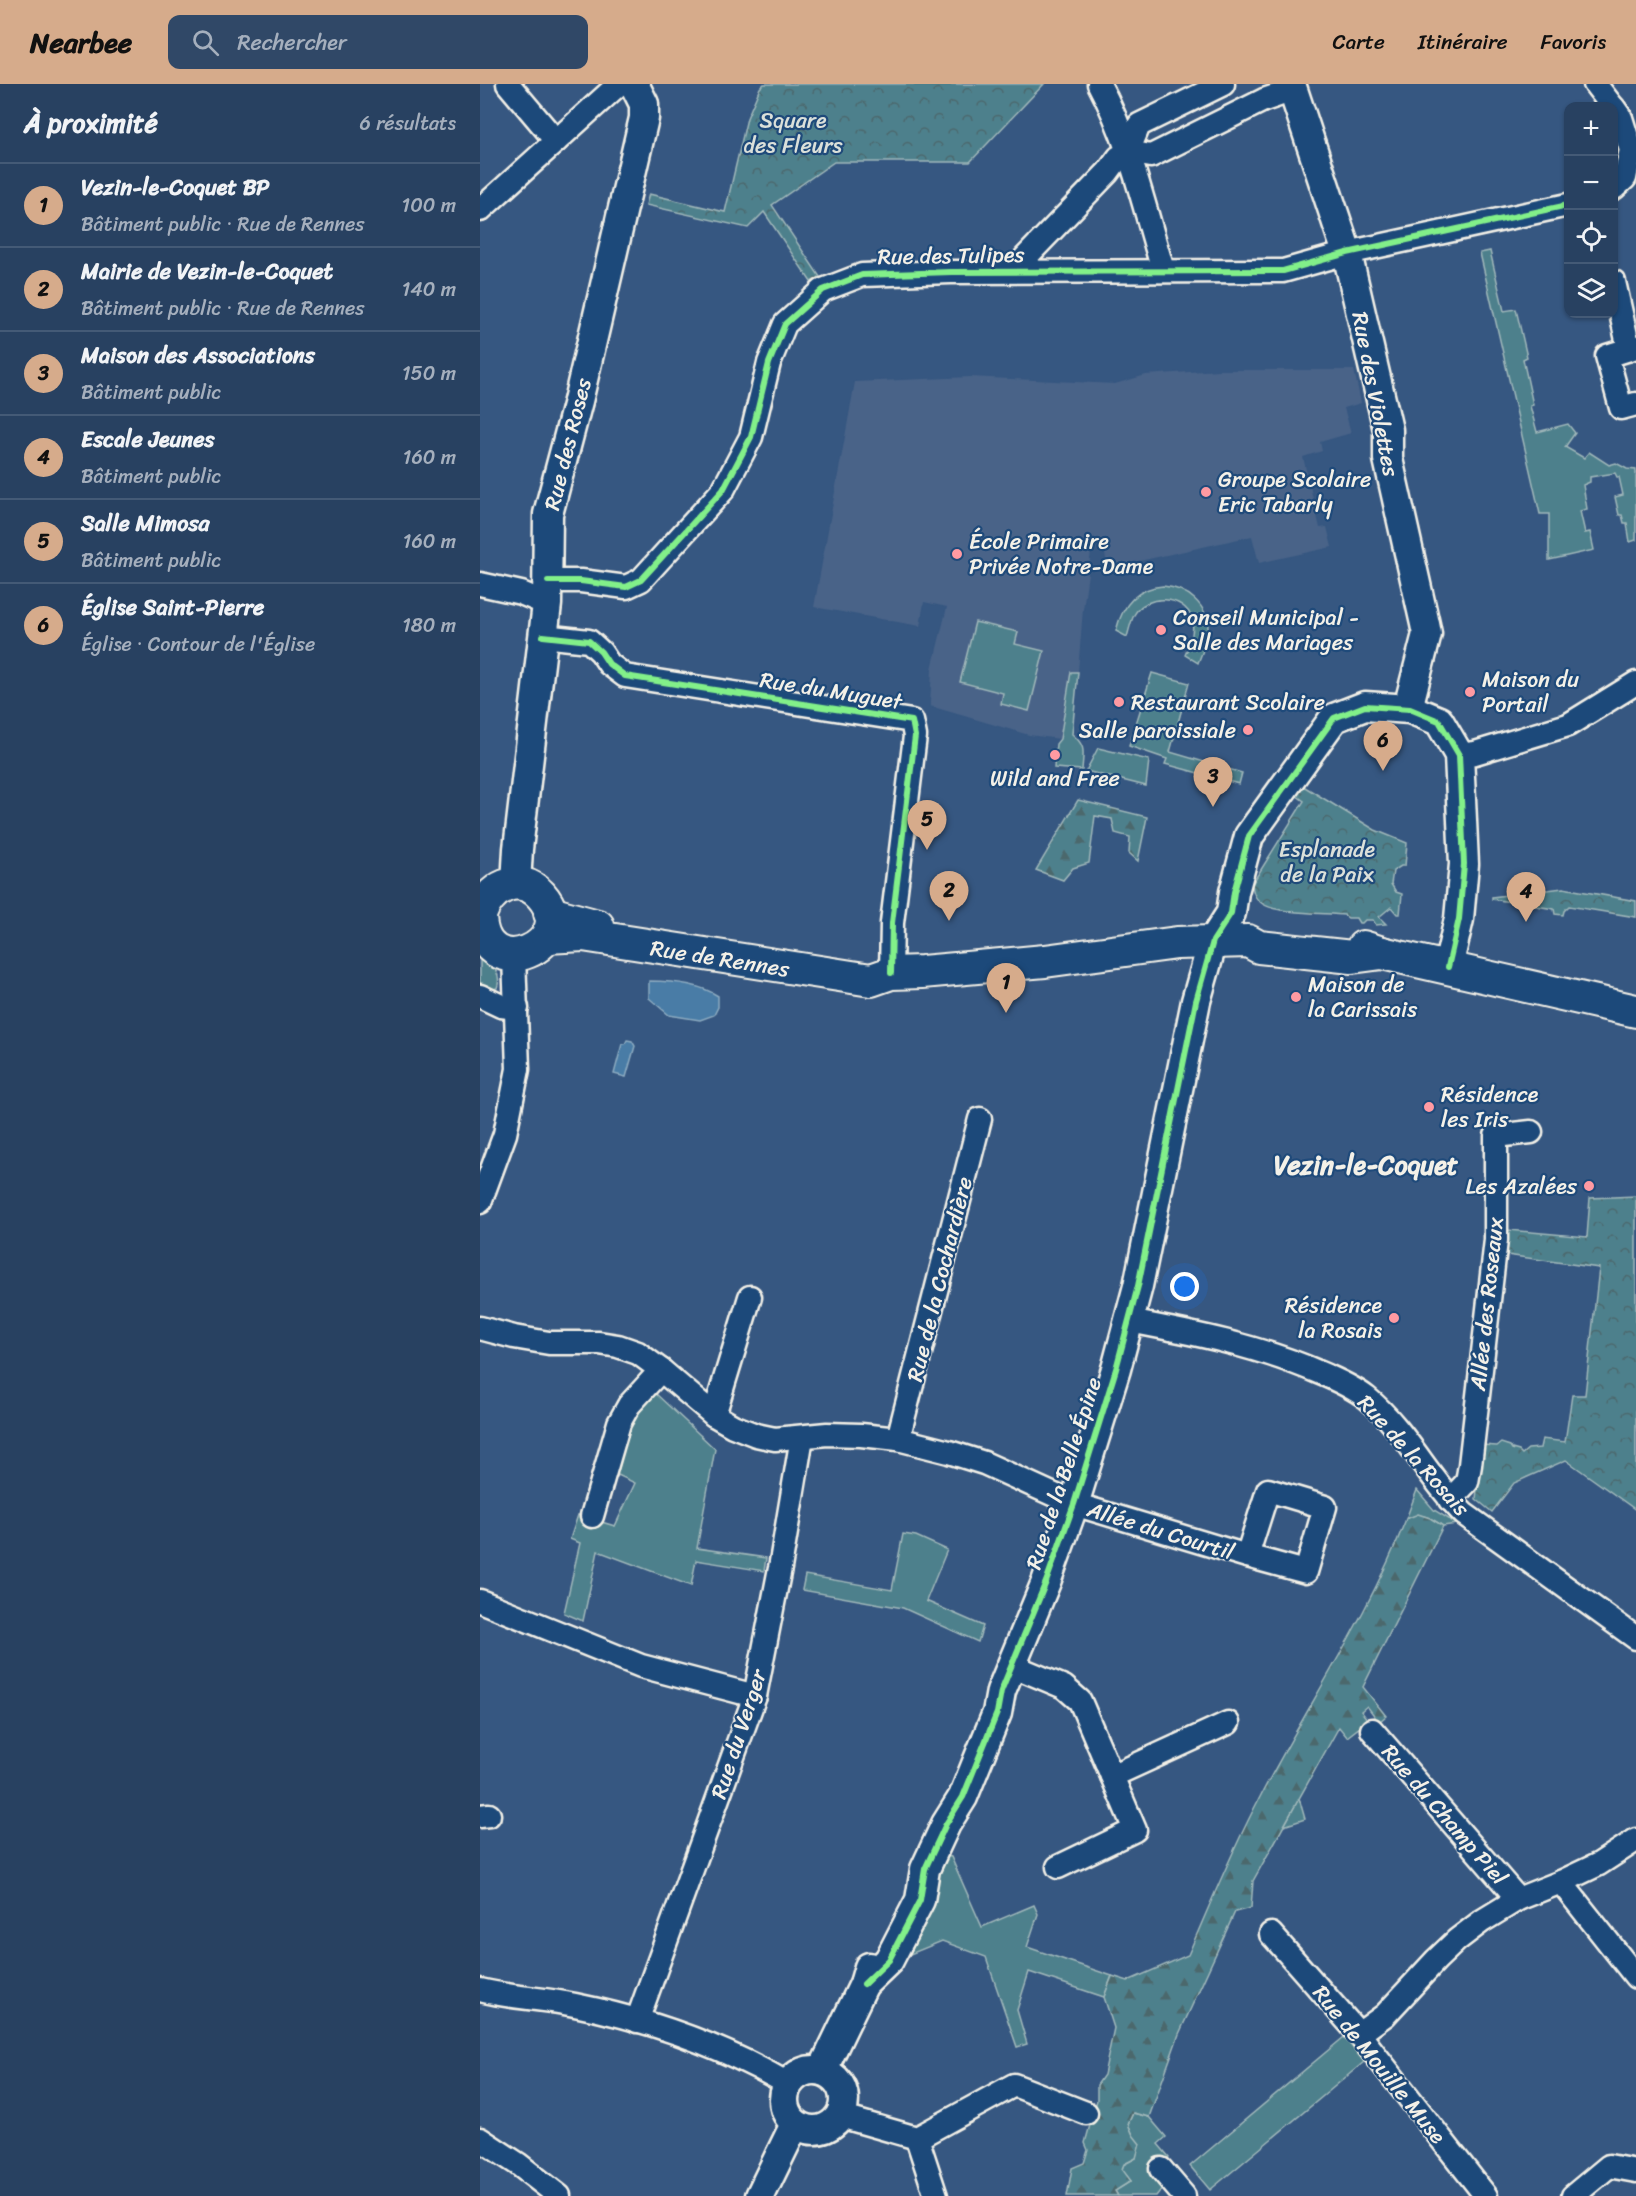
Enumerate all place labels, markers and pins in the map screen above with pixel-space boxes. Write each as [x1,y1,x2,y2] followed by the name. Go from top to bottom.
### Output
[1218,460,1371,524] place label: Groupe Scolaire Eric Tabarly
[1199,485,1213,499] marker: Groupe Scolaire Eric Tabarly
[969,522,1154,586] place label: École Primaire Privée Notre-Dame
[950,547,964,561] marker: École Primaire Privée Notre-Dame
[1173,598,1359,662] place label: Conseil Municipal - Salle des Mariages
[1154,623,1168,637] marker: Conseil Municipal - Salle des Mariages
[1482,660,1579,724] place label: Maison du Portail
[1131,683,1325,722] place label: Restaurant Scolaire
[1463,685,1477,699] marker: Maison du Portail
[1112,695,1126,709] marker: Restaurant Scolaire
[1079,711,1236,750] place label: Salle paroissiale
[1364,722,1402,771] pin: 6
[1241,723,1255,737] marker: Salle paroissiale
[1048,748,1062,762] marker: Wild and Free
[1194,758,1232,807] pin: 3
[990,759,1120,798] place label: Wild and Free
[908,800,946,850] pin: 5
[930,872,968,921] pin: 2
[1506,872,1546,922] pin: 4
[986,964,1026,1013] pin: 1
[1308,965,1418,1029] place label: Maison de la Carissais
[1289,990,1303,1004] marker: Maison de la Carissais
[1441,1075,1539,1139] place label: Résidence les Iris
[1422,1100,1436,1114] marker: Résidence les Iris
[1465,1167,1578,1206] place label: Les Azalées
[1582,1179,1596,1193] marker: Les Azalées
[1285,1286,1382,1350] place label: Résidence la Rosais
[1387,1311,1401,1325] marker: Résidence la Rosais

